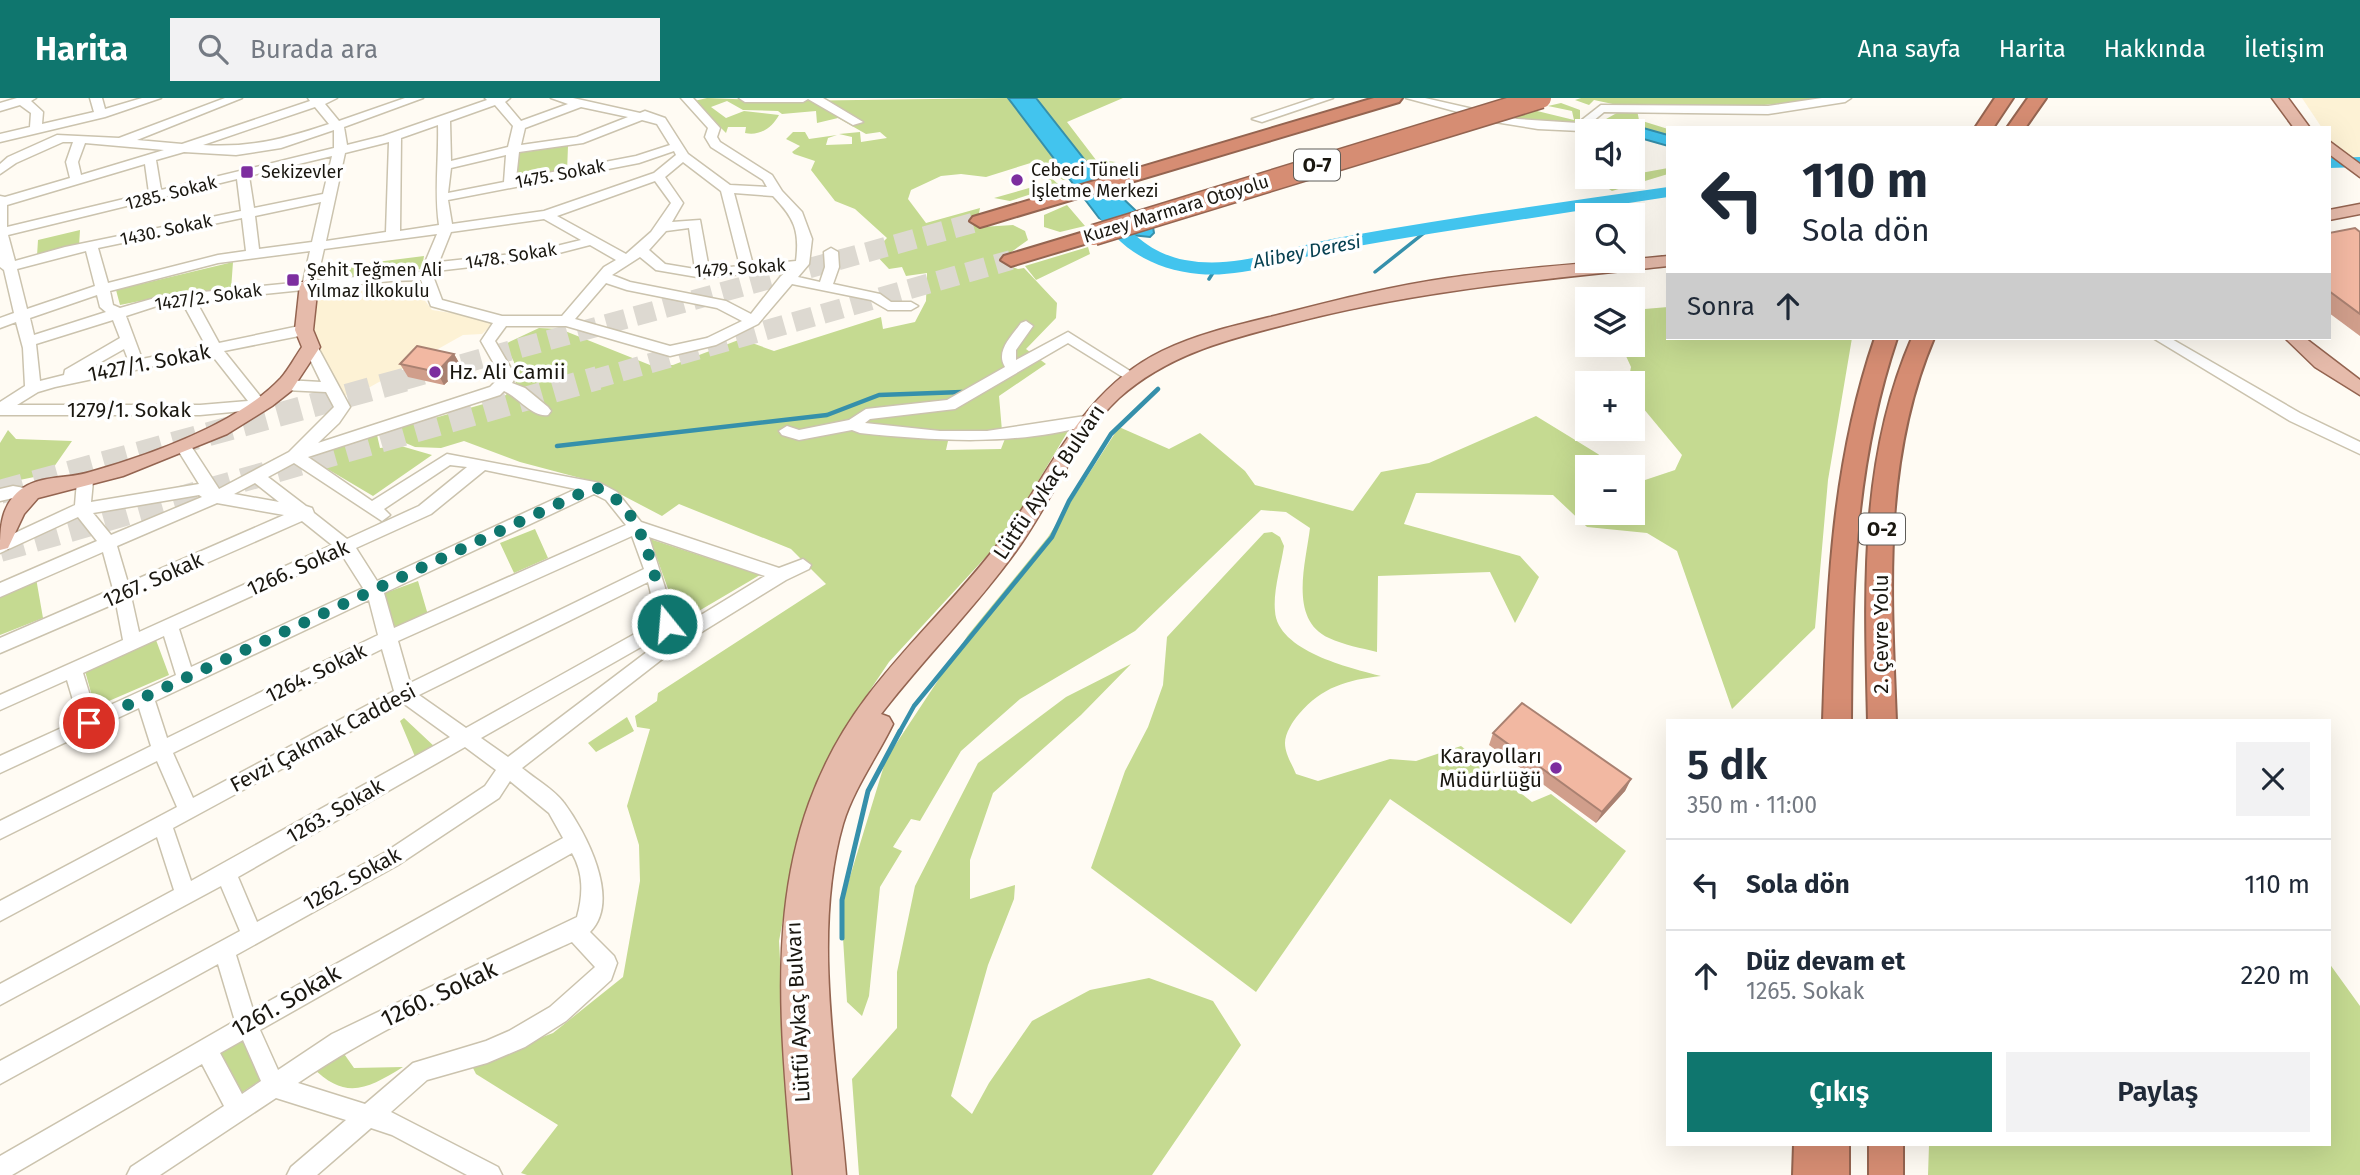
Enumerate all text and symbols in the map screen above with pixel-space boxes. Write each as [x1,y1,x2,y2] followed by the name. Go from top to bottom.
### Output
[170,18,660,81] search box
[35,29,128,69] text: Harita
[194,30,232,68] icon: search
[250,34,378,65] text: Burada ara
[1857,35,1961,63] text: Ana sayfa
[1999,35,2066,63] text: Harita
[2104,35,2206,63] text: Hakkında
[2244,35,2325,63] text: İletişim
[1575,119,1645,525] map controls
[1575,119,1645,189] button: sound
[1294,150,1340,180] road number: O-7
[1802,151,1928,210] text: 110 m
[513,154,608,193] street label: 1475. Sokak
[1687,154,1778,245] icon: left
[1031,159,1159,202] place label: Cebeci Tüneli İşletme Merkezi
[261,161,343,183] place label: Sekizevler
[239,164,255,180] marker: Sekizevler
[1080,170,1272,248] street label: Kuzey Marmara Otoyolu
[123,171,220,215] street label: 1285. Sokak
[1009,172,1025,188] marker: Cebeci Tüneli İşletme Merkezi
[1575,203,1645,273] button: search
[118,209,215,250] street label: 1430. Sokak
[1802,211,1930,249] text: Sola dön
[1250,230,1363,273] water label: Alibey Deresi
[464,238,559,274] street label: 1478. Sokak
[694,254,787,282] street label: 1479. Sokak
[307,259,442,302] place label: Şehit Teğmen Ali Yılmaz İlkokulu
[285,272,301,288] marker: Şehit Teğmen Ali Yılmaz İlkokulu
[153,278,264,315] street label: 1427/2. Sokak
[1575,287,1645,357] button: layers
[1769,287,1807,325] icon: ahead
[1687,291,1755,322] text: Sonra
[86,338,213,388] street label: 1427/1. Sokak
[449,359,566,385] place label: Hz. Ali Camii
[427,364,443,380] marker: Hz. Ali Camii
[1575,371,1645,441] button: +
[67,397,191,423] street label: 1279/1. Sokak
[988,400,1110,564] street label: Lütfü Aykaç Bulvarı
[1575,455,1645,525] button: −
[1859,514,1905,544] road number: O-2
[243,534,353,602] street label: 1266. Sokak
[99,546,207,614] street label: 1267. Sokak
[1868,574,1894,694] street label: 2. Çevre Yolu
[630,587,704,661] position arrow
[261,637,371,709] street label: 1264. Sokak
[226,678,420,798] street label: Fevzi Çakmak Caddesi
[59,693,119,753] pin
[70,704,108,742] icon: arrive
[1687,740,1767,790] text: 5 dk
[2236,742,2310,816] button: close
[1439,743,1542,793] place label: Karayolları Müdürlüğü
[1548,760,1564,776] marker: Karayolları Müdürlüğü
[282,773,388,849] street label: 1263. Sokak
[1687,791,1817,819] text: 350 m · 11:00
[299,841,406,916] street label: 1262. Sokak
[1687,866,1725,904] icon: left
[1746,869,1850,900] text: Sola dön
[2244,869,2310,900] text: 110 m
[780,921,816,1103] street label: Lütfü Aykaç Bulvarı
[1746,946,1905,977] text: Düz devam et
[376,955,502,1033] street label: 1260. Sokak
[1687,957,1725,995] icon: ahead
[227,958,346,1043] street label: 1261. Sokak
[2241,960,2310,991] text: 220 m
[1746,977,1864,1005] text: 1265. Sokak
[1687,1052,1992,1132] button: Çıkış
[2006,1052,2310,1132] button: Paylaş

